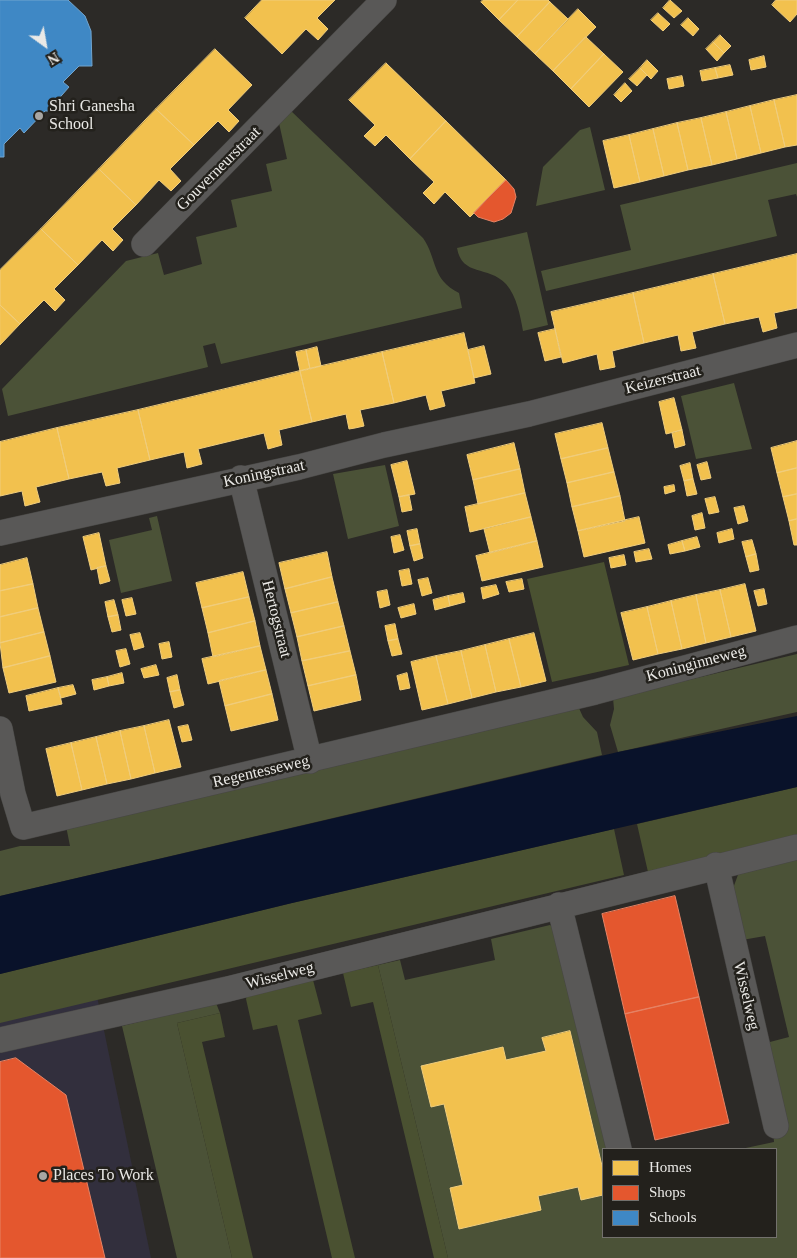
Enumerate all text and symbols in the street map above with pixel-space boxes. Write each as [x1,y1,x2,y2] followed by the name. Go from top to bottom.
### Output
[20,20,70,70] north arrow
[45,49,61,67] text: N
[49,97,135,135] place label: Shri Ganesha School
[33,110,45,122] marker: Shri Ganesha School
[173,123,265,215] street label: Gouverneurstraat
[623,361,703,399] street label: Keizerstraat
[222,456,306,492] street label: Koningstraat
[257,578,295,660] street label: Hertogstraat
[644,642,748,686] street label: Koninginneweg
[211,752,311,792] street label: Regentesseweg
[244,958,316,994] street label: Wisselweg
[729,960,763,1032] street label: Wisselweg
[602,1148,777,1238] legend
[649,1159,692,1175] text: Homes
[53,1166,154,1186] place label: Places To Work
[37,1170,49,1182] marker: Places To Work
[649,1184,686,1200] text: Shops
[649,1209,697,1225] text: Schools

